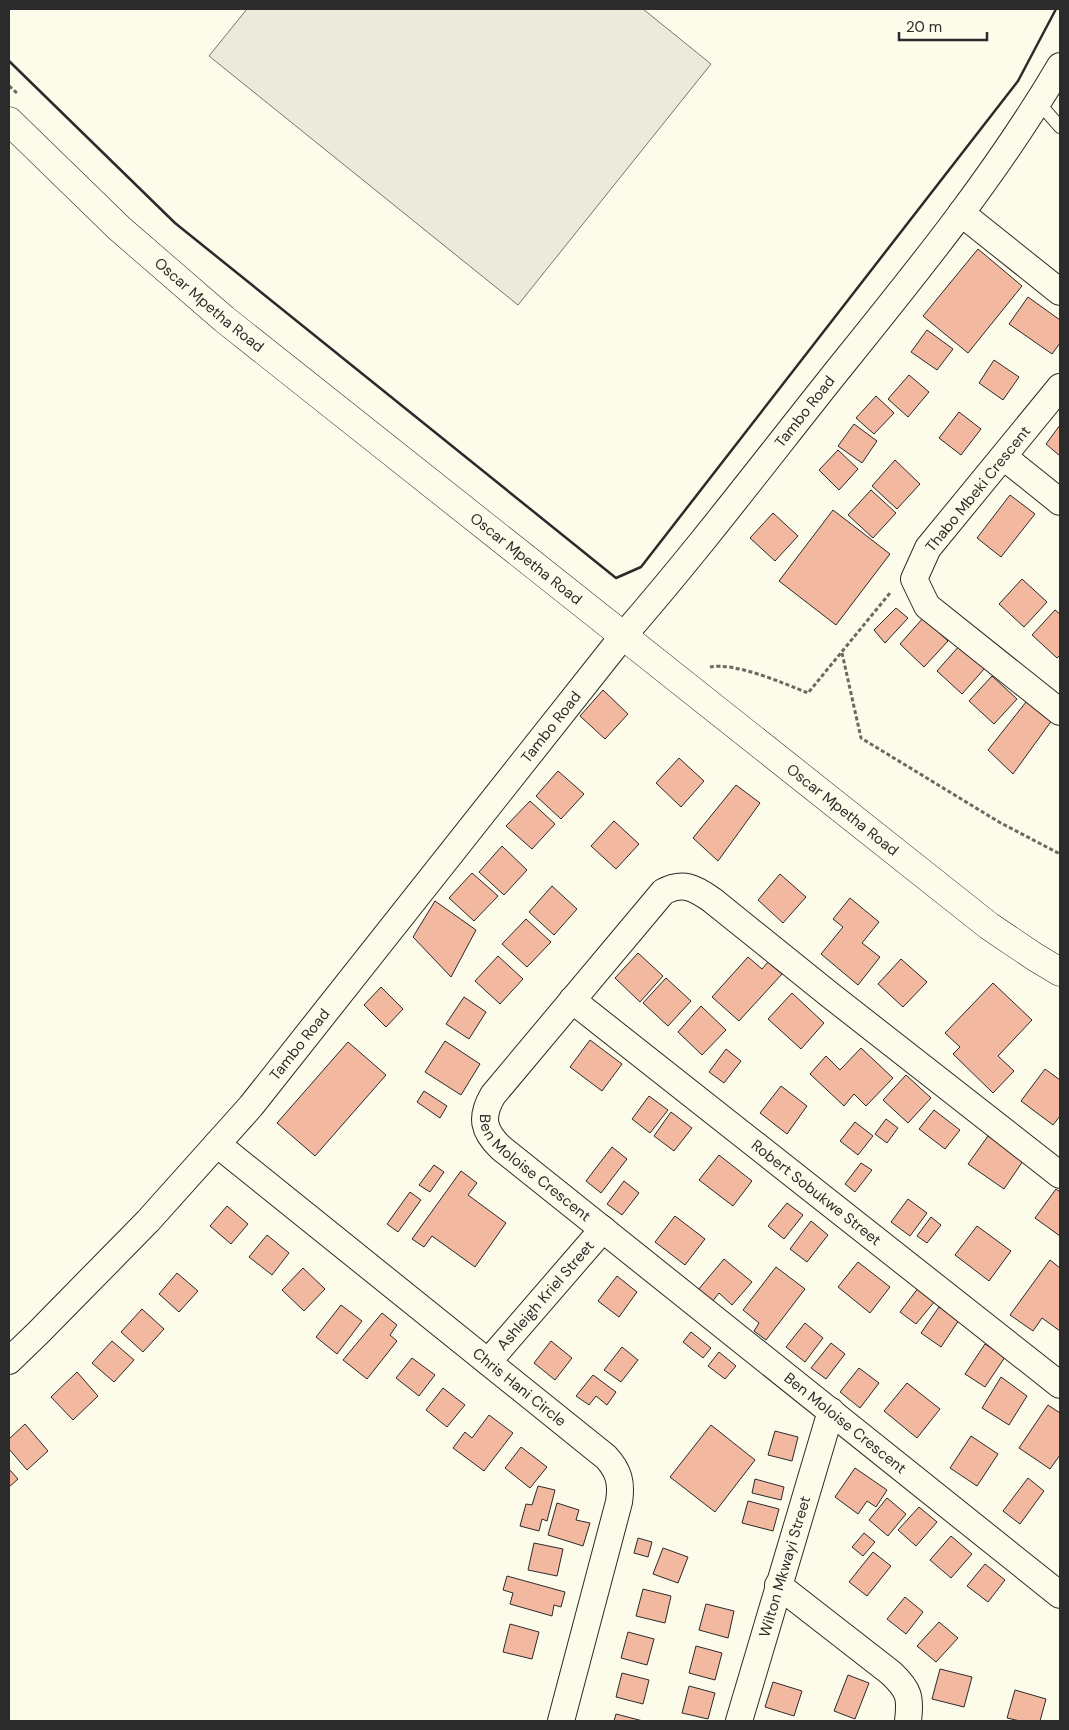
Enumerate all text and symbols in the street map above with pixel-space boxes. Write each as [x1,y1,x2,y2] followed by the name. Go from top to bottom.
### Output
[899,10,986,42] scale bar
[906,17,942,37] text: 20 m
[150,253,268,357] street label: Oscar Mpetha Road
[770,372,839,452] street label: Tambo Road
[921,422,1035,556] street label: Thabo Mbeki Crescent
[466,508,586,609] street label: Oscar Mpetha Road
[516,687,586,767] street label: Tambo Road
[782,759,903,860] street label: Oscar Mpetha Road
[265,1005,334,1085] street label: Tambo Road
[475,1114,595,1226] street label: Ben Moloise Crescent
[747,1135,885,1250] street label: Robert Sobukwe Street
[493,1236,599,1355] street label: Ashleigh Kriel Street
[468,1343,570,1431] street label: Chris Hani Circle
[780,1368,911,1478] street label: Ben Moloise Crescent
[754,1493,815,1640] street label: Wilton Mkwayi Street

